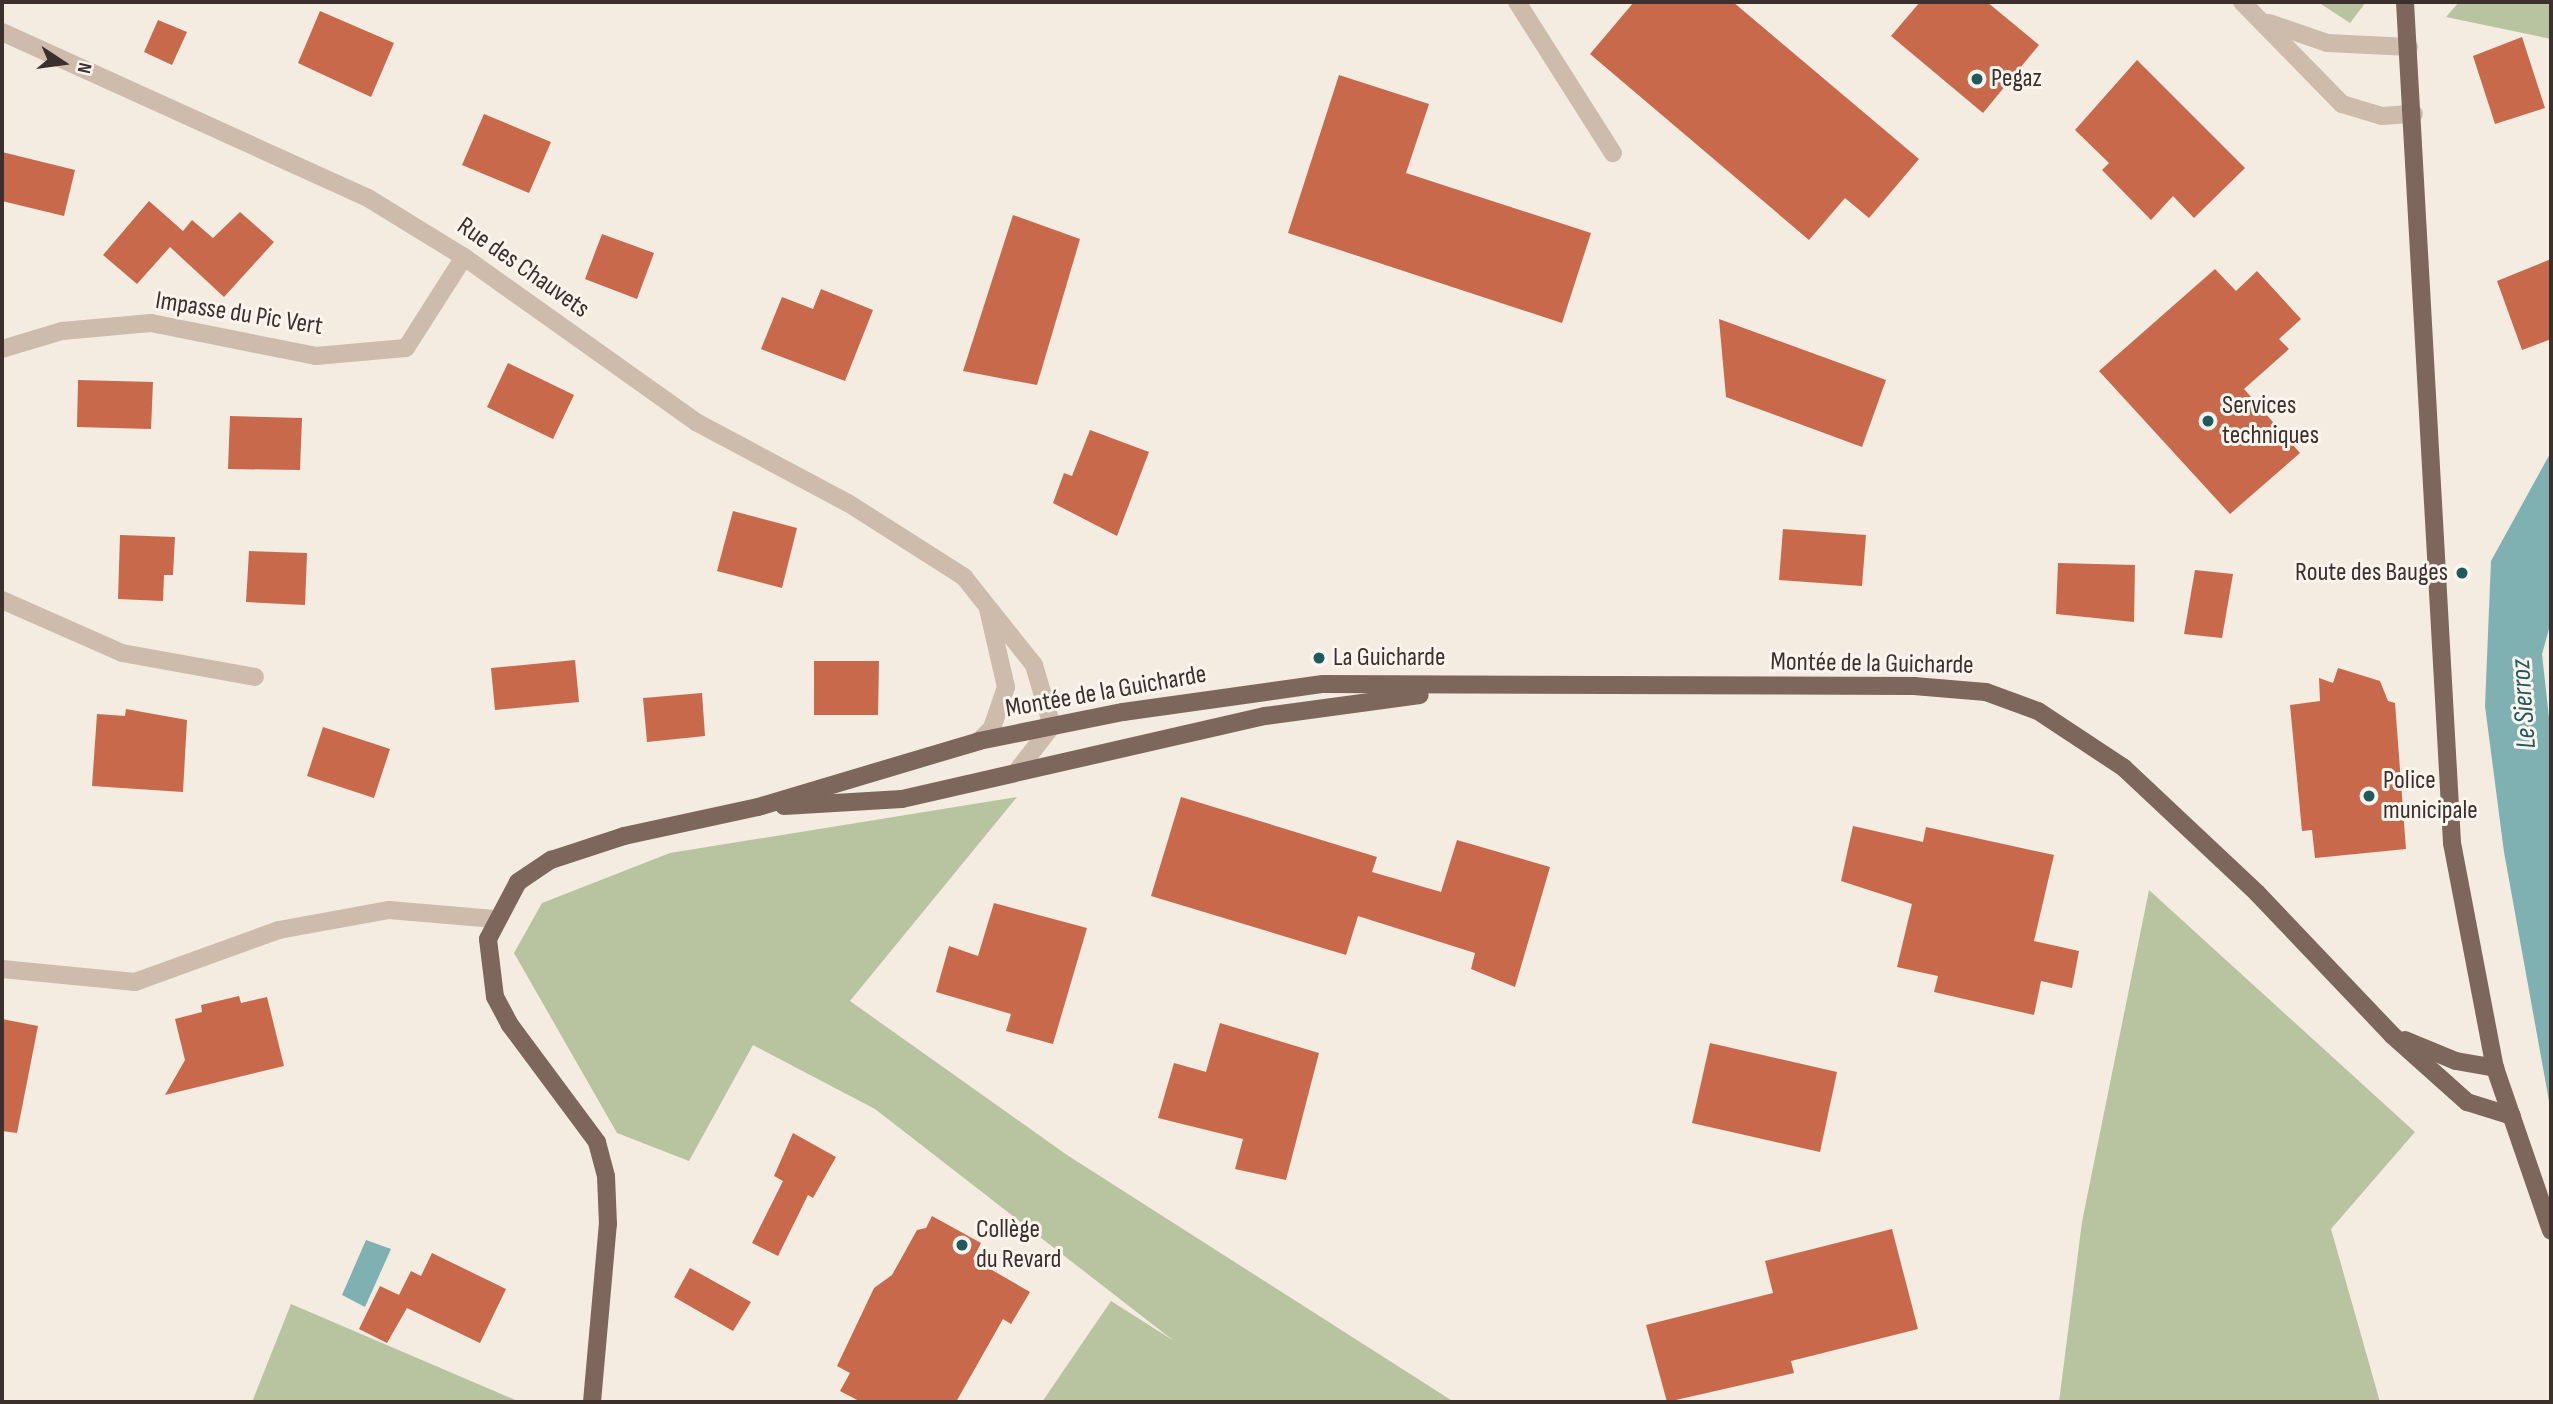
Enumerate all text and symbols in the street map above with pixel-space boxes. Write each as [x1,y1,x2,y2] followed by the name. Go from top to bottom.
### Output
[28,28,98,98] north arrow
[72,60,96,75] text: N
[1991,63,2042,95] place label: Pegaz
[1969,71,1985,87] marker: Pegaz
[451,211,595,325] street label: Rue des Chauvets
[153,285,325,343] street label: Impasse du Pic Vert
[2222,390,2319,452] place label: Services techniques
[2200,413,2216,429] marker: Services techniques
[2295,557,2448,589] place label: Route des Bauges
[2454,565,2470,581] marker: Route des Bauges
[1333,642,1445,674] place label: La Guicharde
[1770,647,1974,681] street label: Montée de la Guicharde
[1311,650,1327,666] marker: La Guicharde
[2504,658,2544,750] water label: Le Sierroz
[1003,659,1209,725] street label: Montée de la Guicharde
[2383,765,2478,826] place label: Police municipale
[2361,788,2377,804] marker: Police municipale
[976,1214,1061,1276] place label: Collège du Revard
[954,1237,970,1253] marker: Collège du Revard

